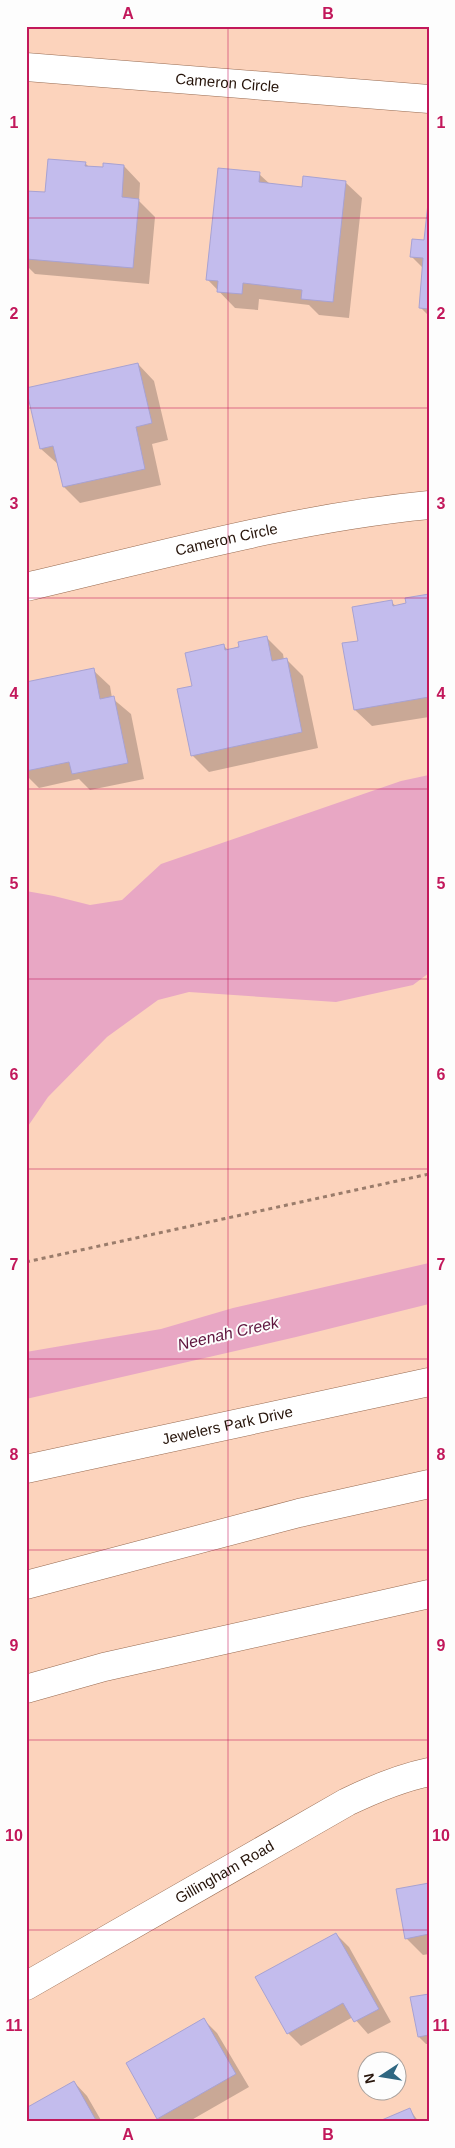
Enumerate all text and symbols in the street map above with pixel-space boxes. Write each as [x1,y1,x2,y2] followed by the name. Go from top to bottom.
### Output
[122,5,134,22] text: A
[322,5,334,22] text: B
[175,70,280,95] street label: Cameron Circle
[10,114,19,131] text: 1
[437,114,446,131] text: 1
[10,305,19,322] text: 2
[437,305,446,322] text: 2
[10,495,19,512] text: 3
[437,495,446,512] text: 3
[174,520,279,559] street label: Cameron Circle
[10,685,19,702] text: 4
[437,685,446,702] text: 4
[10,875,19,892] text: 5
[437,875,446,892] text: 5
[10,1066,19,1083] text: 6
[437,1066,446,1083] text: 6
[10,1256,19,1273] text: 7
[437,1256,446,1273] text: 7
[176,1313,281,1353] water label: Neenah Creek
[160,1403,294,1447] street label: Jewelers Park Drive
[10,1446,19,1463] text: 8
[437,1446,446,1463] text: 8
[10,1637,19,1654] text: 9
[437,1637,446,1654] text: 9
[5,1827,23,1844] text: 10
[432,1827,450,1844] text: 10
[172,1837,277,1907] street label: Gillingham Road
[6,2017,23,2034] text: 11
[433,2017,450,2034] text: 11
[358,2050,408,2100] north arrow
[360,2072,378,2085] text: N
[122,2126,134,2143] text: A
[322,2126,334,2143] text: B

